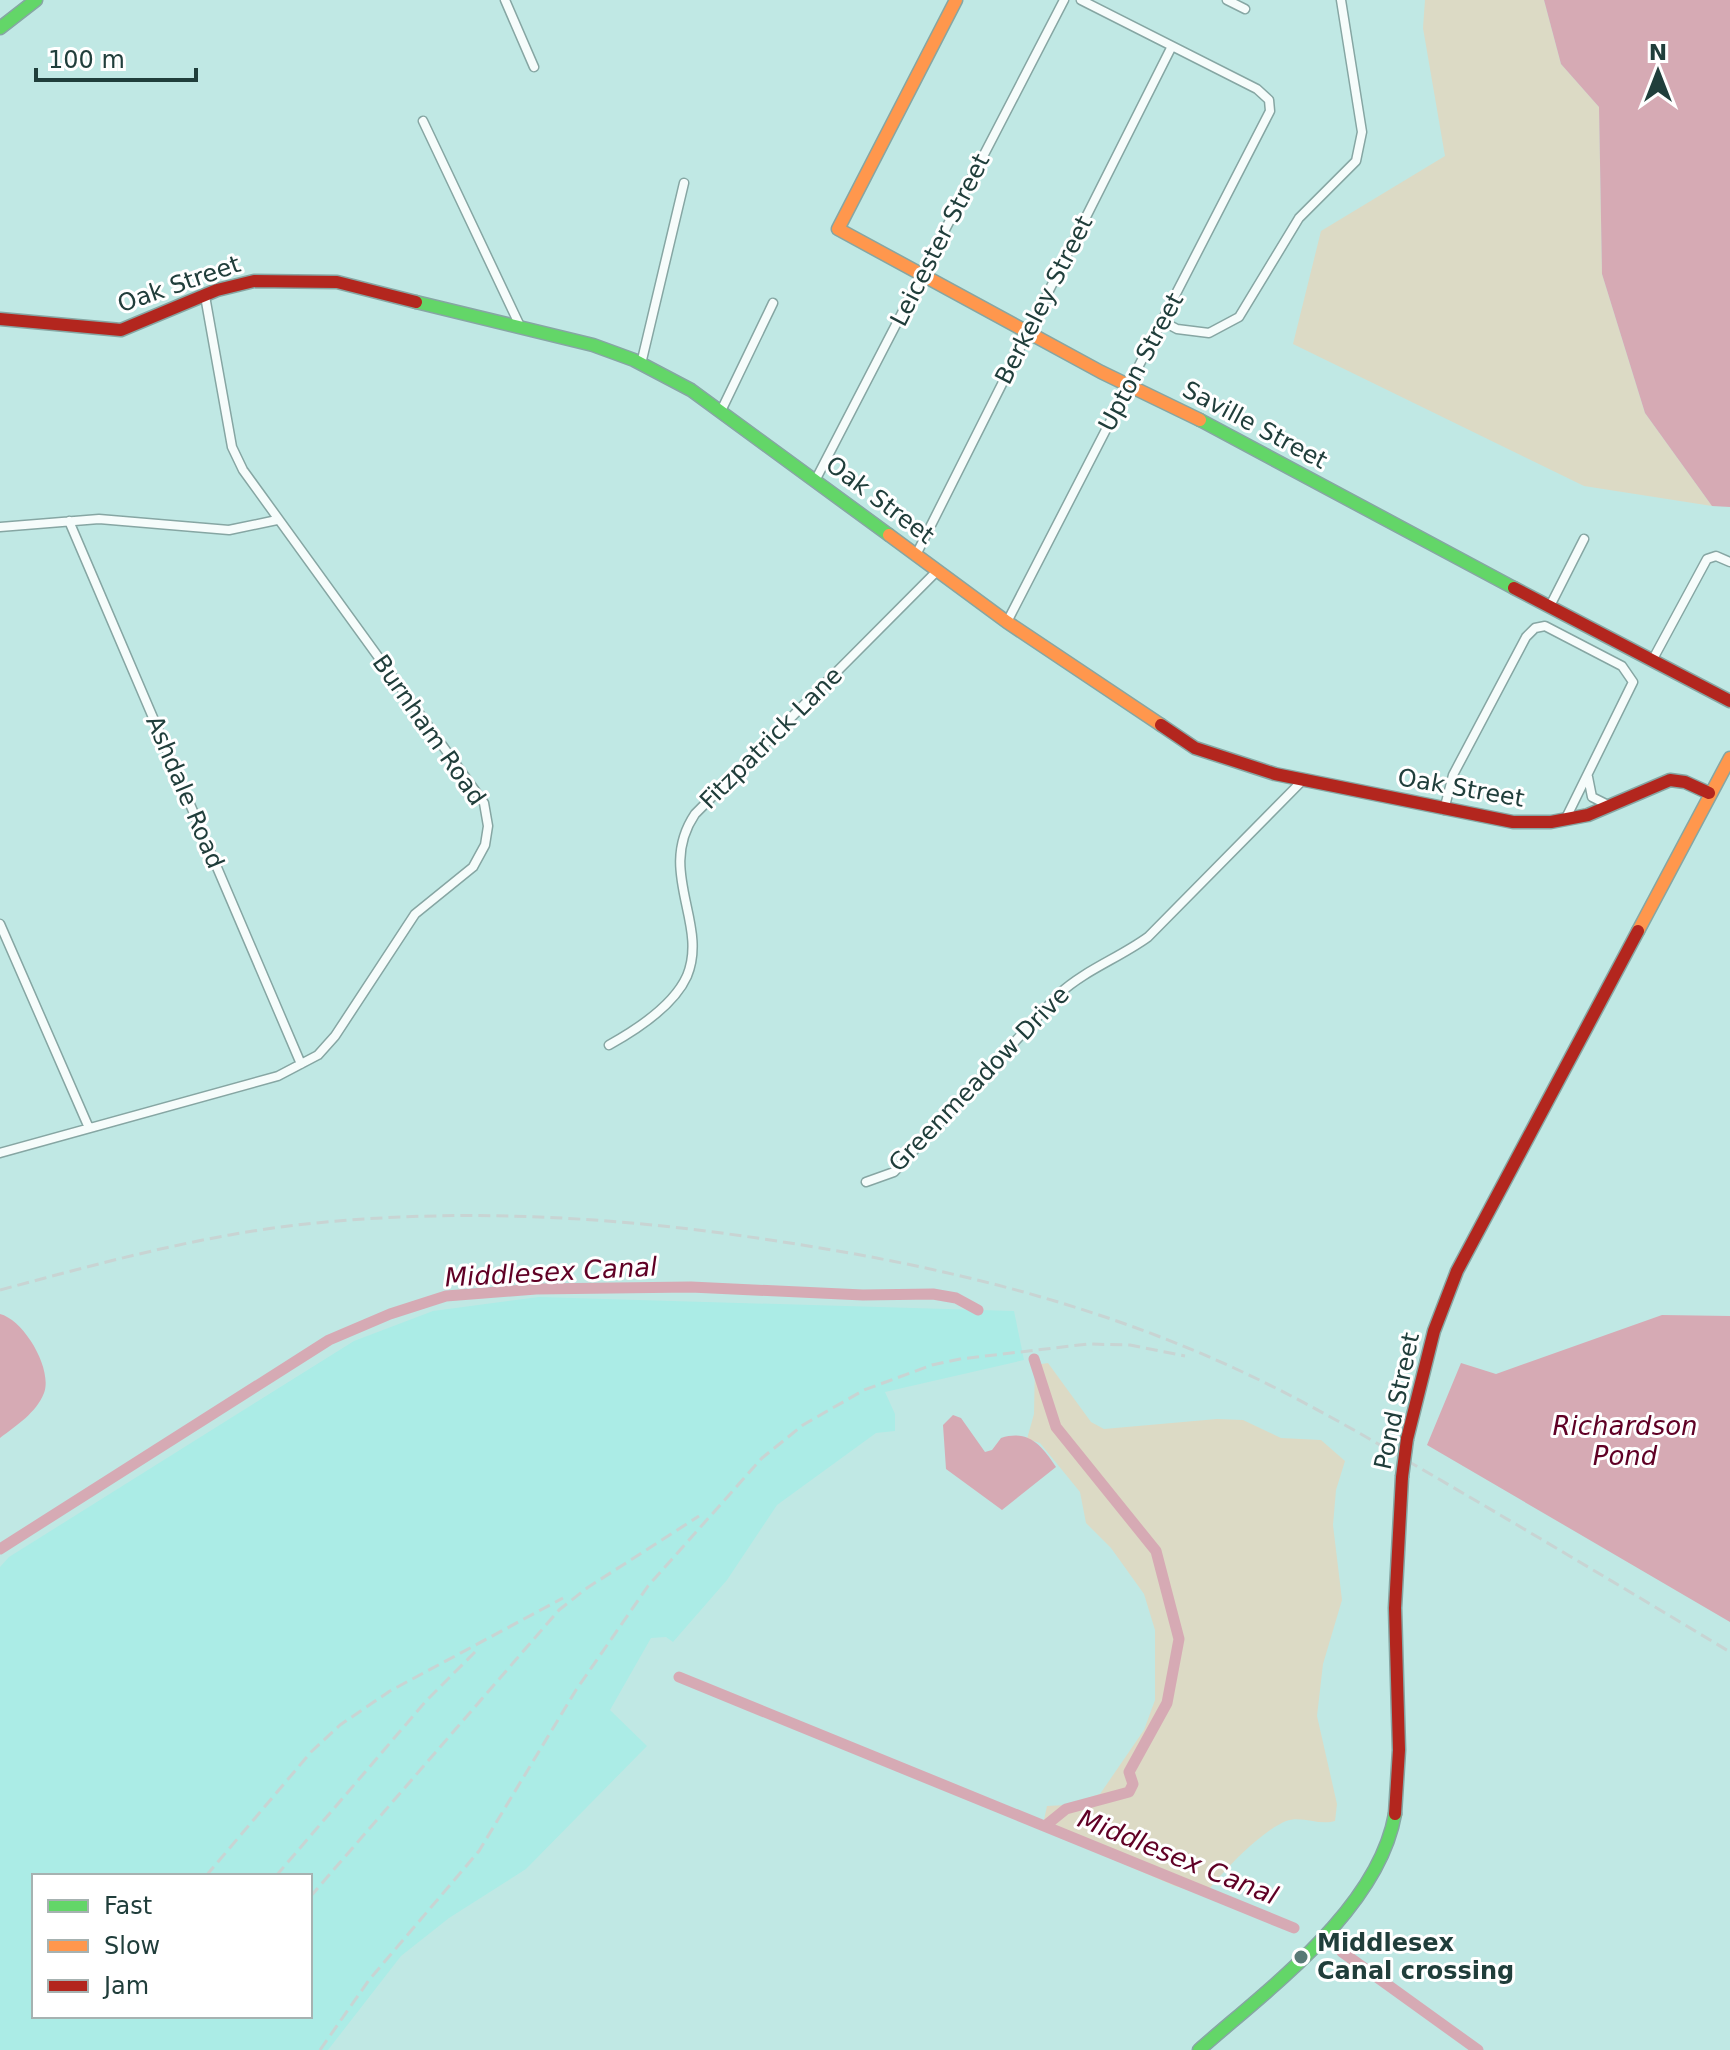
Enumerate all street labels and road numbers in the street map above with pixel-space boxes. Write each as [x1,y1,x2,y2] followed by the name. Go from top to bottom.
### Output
[885,149,995,331] street label: Leicester Street
[990,211,1098,389] street label: Berkeley Street
[114,250,244,318] street label: Oak Street
[1093,288,1189,436] street label: Upton Street
[1178,375,1332,475] street label: Saville Street
[820,450,940,550] street label: Oak Street
[367,649,491,811] street label: Burnham Road
[694,661,848,815] street label: Fitzpatrick Lane
[140,711,230,873] street label: Ashdale Road
[1396,763,1526,813] street label: Oak Street
[883,981,1075,1177] street label: Greenmeadow Drive
[1369,1330,1425,1472] street label: Pond Street

